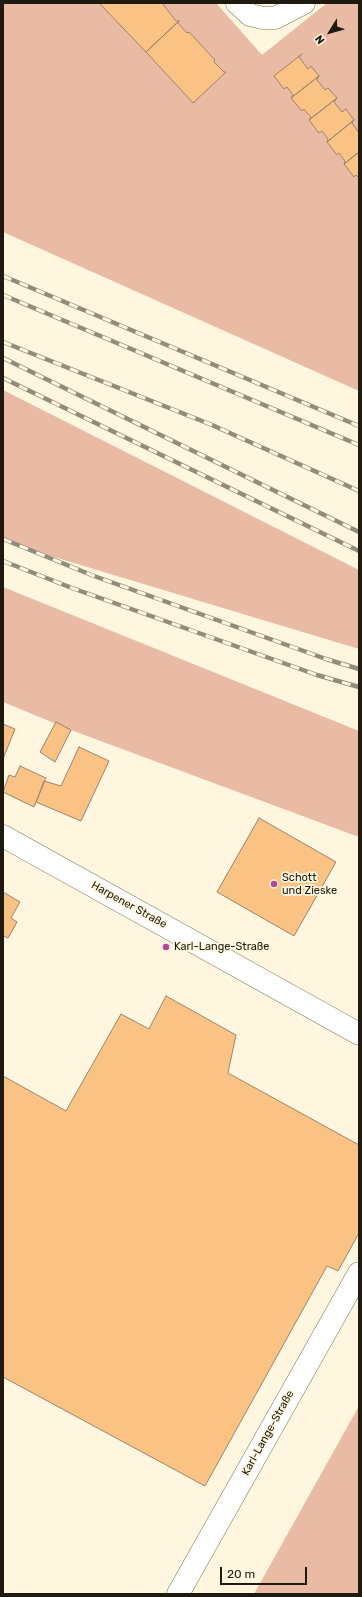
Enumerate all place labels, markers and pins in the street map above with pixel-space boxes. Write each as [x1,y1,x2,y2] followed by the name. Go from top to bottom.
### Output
[282,871,337,897] place label: Schott und Zieske
[269,879,279,889] marker: Schott und Zieske
[174,940,269,954] place label: Karl-Lange-Straße
[161,942,171,952] marker: Karl-Lange-Straße

